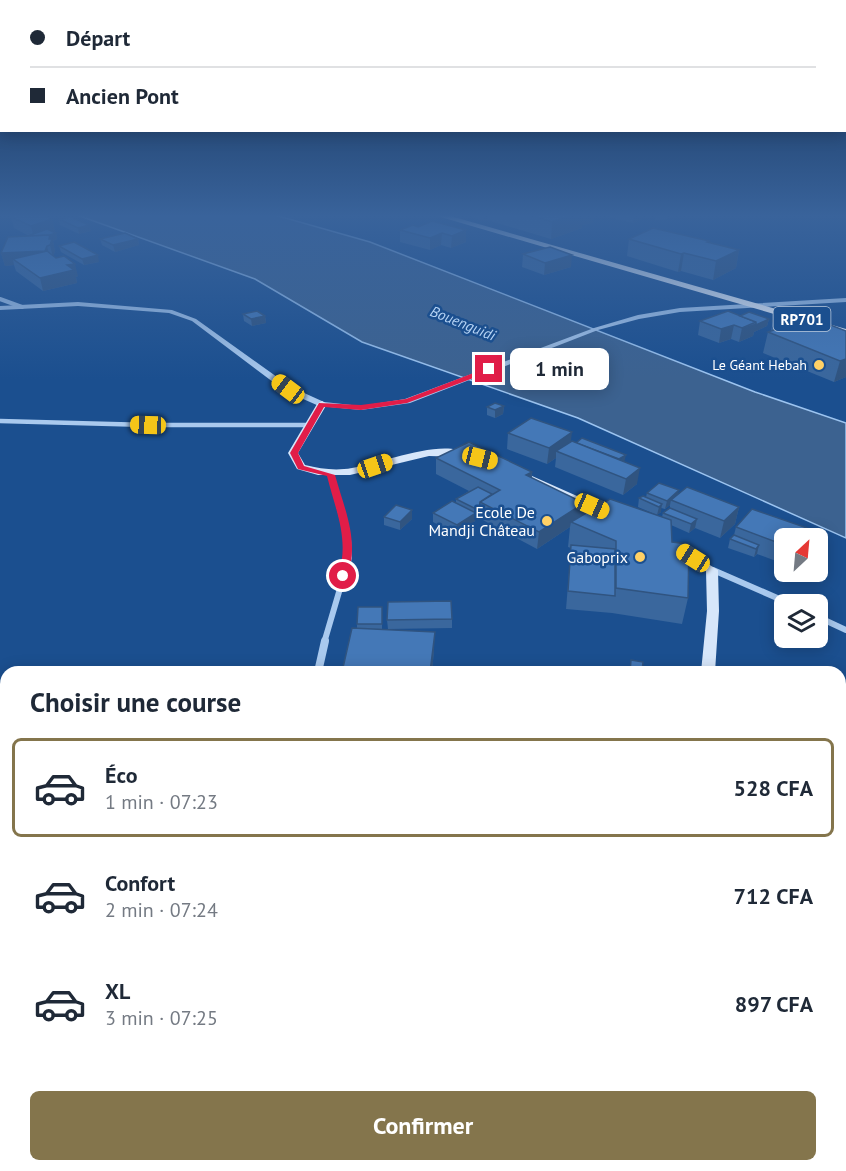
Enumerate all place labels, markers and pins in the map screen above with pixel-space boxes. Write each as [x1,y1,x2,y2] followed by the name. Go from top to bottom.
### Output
[712,356,807,374] place label: Le Géant Hebah
[812,358,826,372] marker: Le Géant Hebah
[428,502,535,540] place label: Ecole De Mandji Château
[540,514,554,528] marker: Ecole De Mandji Château
[566,547,628,567] place label: Gaboprix
[633,550,647,564] marker: Gaboprix

